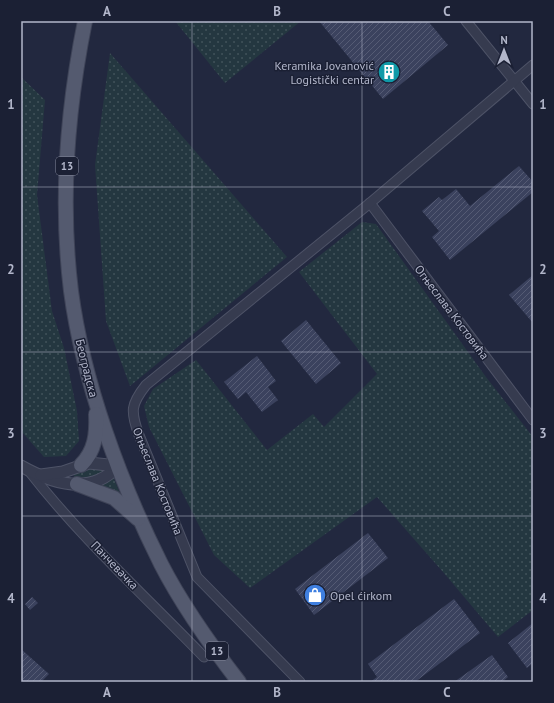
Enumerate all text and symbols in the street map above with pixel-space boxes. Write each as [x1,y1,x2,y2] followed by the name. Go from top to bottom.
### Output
[103,3,111,20] text: A
[273,3,281,20] text: B
[443,3,451,20] text: C
[484,30,524,70] north arrow
[500,33,508,47] text: N
[274,58,375,87] place label: Keramika Jovanović Logistički centar
[376,59,402,85] building icon: Keramika Jovanović Logistički centar
[7,96,15,113] text: 1
[539,96,547,113] text: 1
[56,157,78,175] road number: 13
[7,261,15,278] text: 2
[539,261,547,278] text: 2
[412,262,492,362] street label: Огњеслава Костовића
[73,337,101,399] street label: Београдска
[7,425,15,442] text: 3
[130,425,186,537] street label: Огњеслава Костовића
[539,425,547,442] text: 3
[88,538,142,592] street label: Панчевачка
[302,582,328,608] shop icon: Opel ćirkom
[330,588,392,603] place label: Opel ćirkom
[7,590,15,607] text: 4
[539,590,547,607] text: 4
[206,642,228,660] road number: 13
[103,684,111,701] text: A
[273,684,281,701] text: B
[443,684,451,701] text: C

